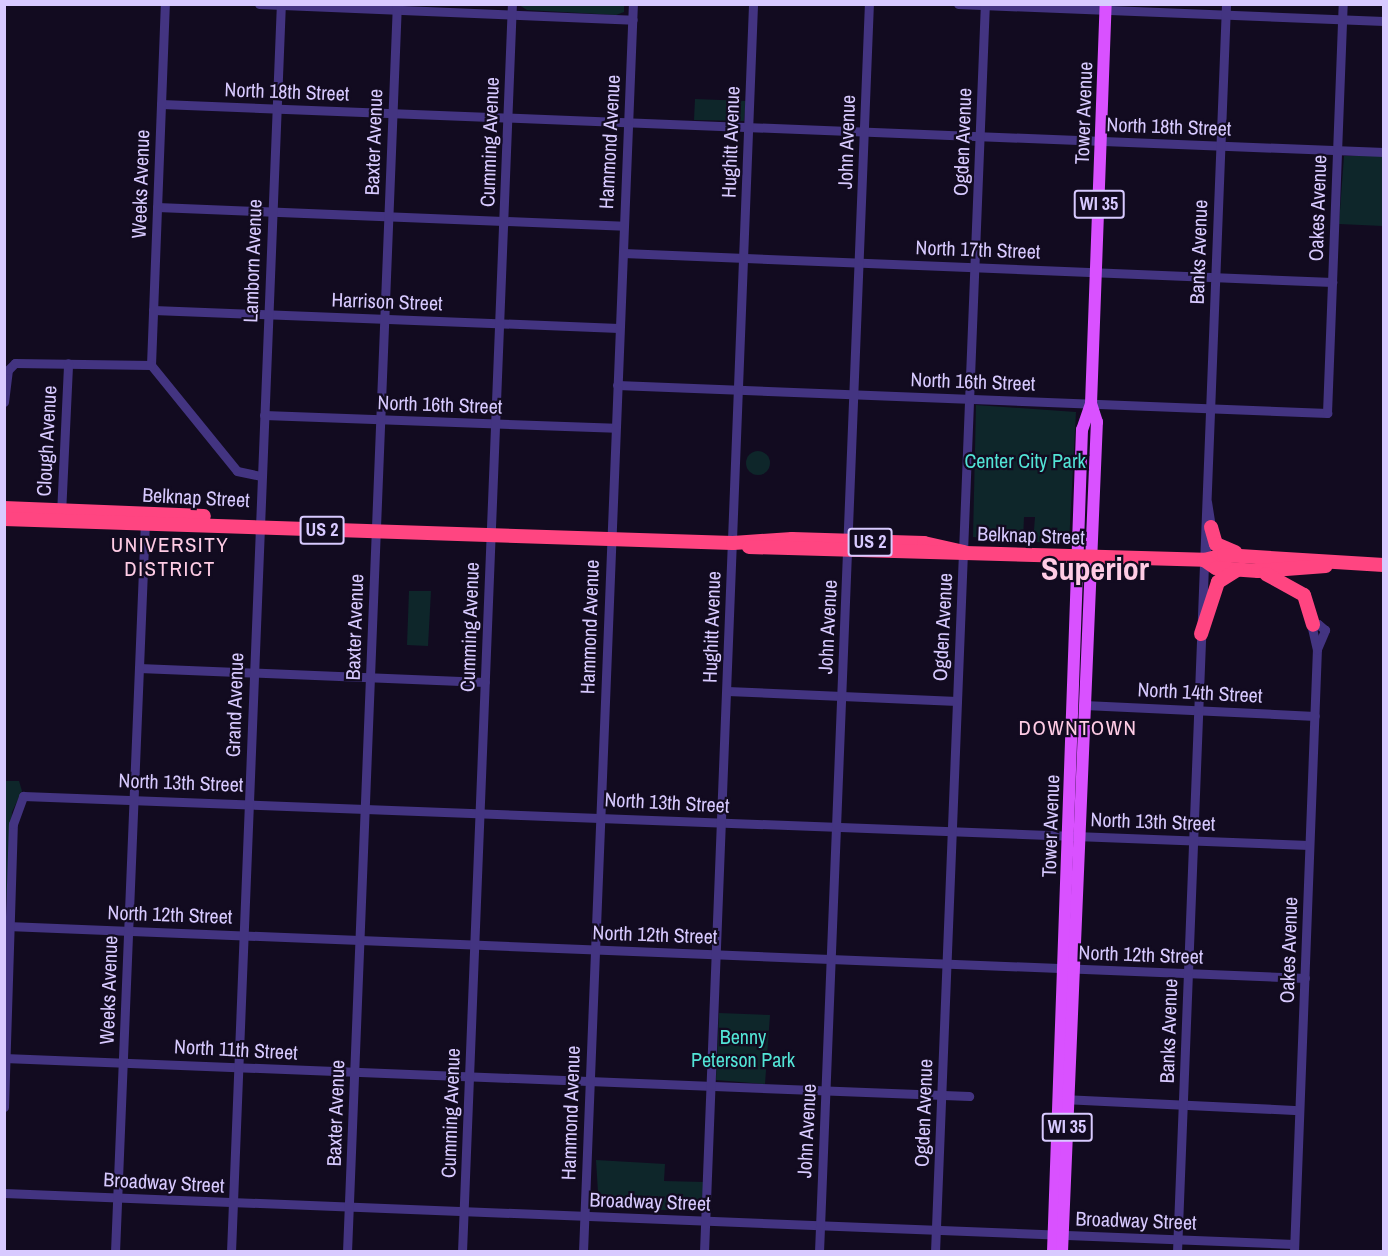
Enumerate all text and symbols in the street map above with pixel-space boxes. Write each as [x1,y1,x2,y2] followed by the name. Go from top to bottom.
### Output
[1069,61,1097,165] street label: Tower Avenue
[593,74,625,210] street label: Hammond Avenue
[475,76,503,208] street label: Cumming Avenue
[224,77,350,105] street label: North 18th Street
[716,85,744,199] street label: Hughitt Avenue
[948,87,976,197] street label: Ogden Avenue
[359,88,387,196] street label: Baxter Avenue
[832,94,860,190] street label: John Avenue
[1106,112,1232,140] street label: North 18th Street
[126,129,154,239] street label: Weeks Avenue
[1303,154,1331,262] street label: Oakes Avenue
[1074,189,1124,219] road number: WI 35
[238,198,266,324] street label: Lamborn Avenue
[1184,199,1212,305] street label: Banks Avenue
[915,235,1041,263] street label: North 17th Street
[331,287,443,315] street label: Harrison Street
[910,367,1036,395] street label: North 16th Street
[31,385,61,497] street label: Clough Avenue
[377,390,503,418] street label: North 16th Street
[964,448,1086,472] park label: Center City Park
[142,482,250,512] street label: Belknap Street
[300,515,344,545] road number: US 2
[977,521,1085,549] street label: Belknap Street
[848,527,892,557] road number: US 2
[111,532,229,582] district label: UNIVERSITY DISTRICT
[1041,550,1149,588] district label: Superior
[575,559,603,695] street label: Hammond Avenue
[455,561,483,693] street label: Cumming Avenue
[697,570,725,684] street label: Hughitt Avenue
[927,572,957,682] street label: Ogden Avenue
[340,573,368,681] street label: Baxter Avenue
[813,579,841,675] street label: John Avenue
[220,652,248,758] street label: Grand Avenue
[1137,677,1263,707] street label: North 14th Street
[1019,715,1137,741] district label: DOWNTOWN
[118,768,244,796] street label: North 13th Street
[1036,774,1064,878] street label: Tower Avenue
[604,787,730,817] street label: North 13th Street
[1090,807,1216,835] street label: North 13th Street
[1274,896,1302,1004] street label: Oakes Avenue
[107,900,233,928] street label: North 12th Street
[592,920,718,948] street label: North 12th Street
[94,935,122,1045] street label: Weeks Avenue
[1078,940,1204,968] street label: North 12th Street
[1154,978,1182,1084] street label: Banks Avenue
[691,1024,795,1071] park label: Benny Peterson Park
[174,1034,298,1064] street label: North 11th Street
[556,1045,584,1181] street label: Hammond Avenue
[436,1047,464,1179] street label: Cumming Avenue
[909,1058,937,1168] street label: Ogden Avenue
[321,1059,349,1167] street label: Baxter Avenue
[792,1083,820,1179] street label: John Avenue
[1042,1112,1092,1142] road number: WI 35
[103,1167,225,1197] street label: Broadway Street
[589,1187,711,1215] street label: Broadway Street
[1075,1206,1197,1234] street label: Broadway Street

